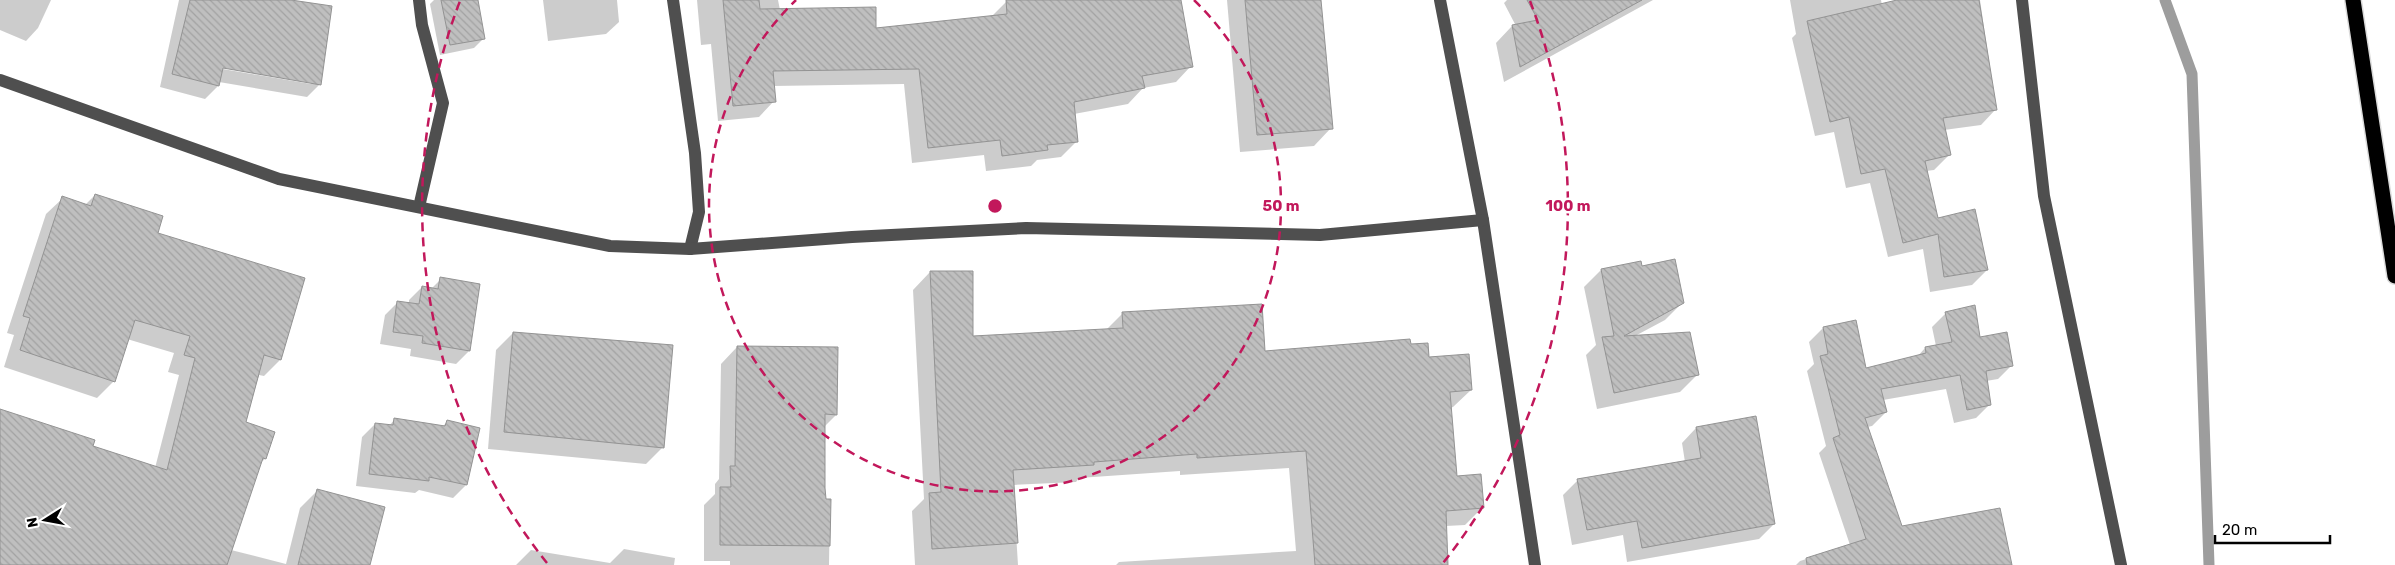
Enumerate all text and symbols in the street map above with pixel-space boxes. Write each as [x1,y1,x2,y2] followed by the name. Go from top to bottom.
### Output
[986,197,1004,215] centre of rings
[1263,197,1299,215] text: 50 m
[1546,197,1590,215] text: 100 m
[20,495,70,545] north arrow
[2215,512,2330,544] scale bar
[23,516,42,529] text: N
[2222,521,2257,539] text: 20 m

